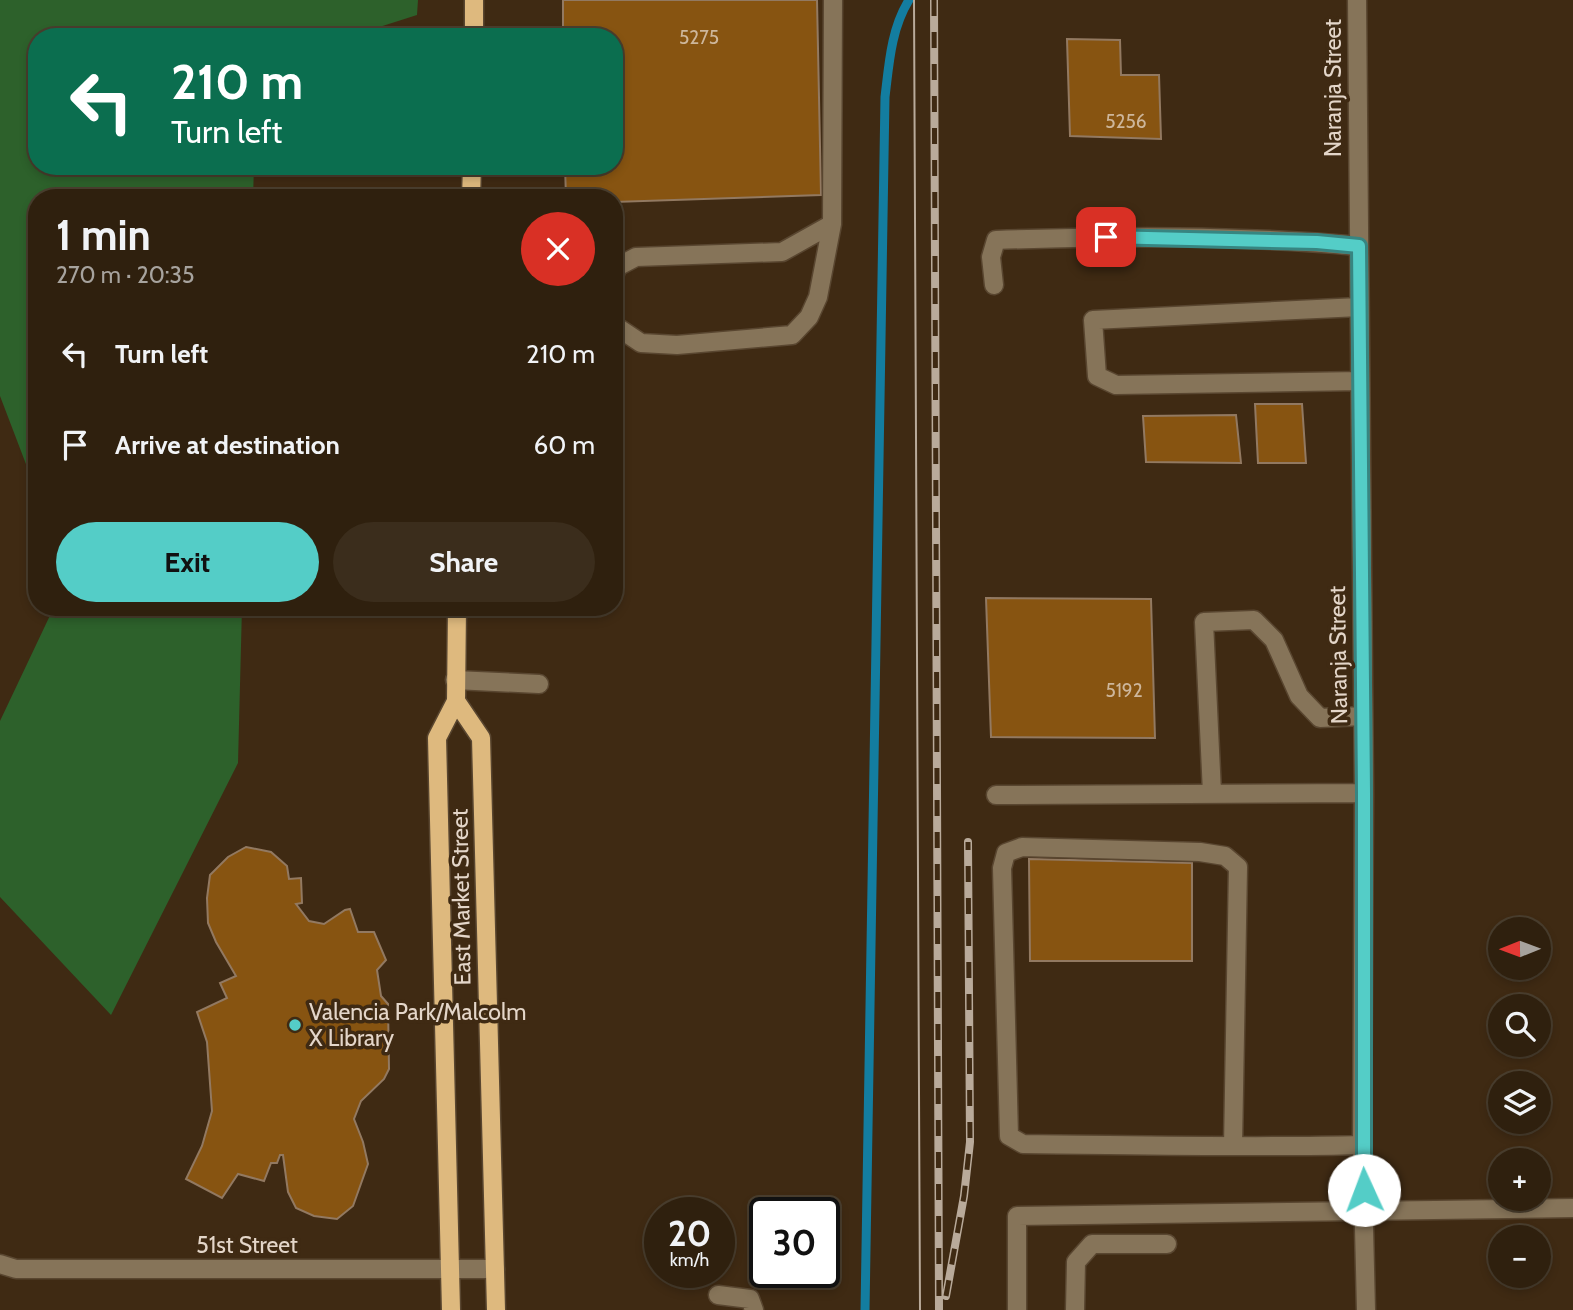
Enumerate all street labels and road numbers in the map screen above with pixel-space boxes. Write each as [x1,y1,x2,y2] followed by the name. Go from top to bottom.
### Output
[1319,19,1347,157] street label: Naranja Street
[1323,585,1353,724] street label: Naranja Street
[445,808,477,986] street label: East Market Street
[196,1231,298,1259] street label: 51st Street

